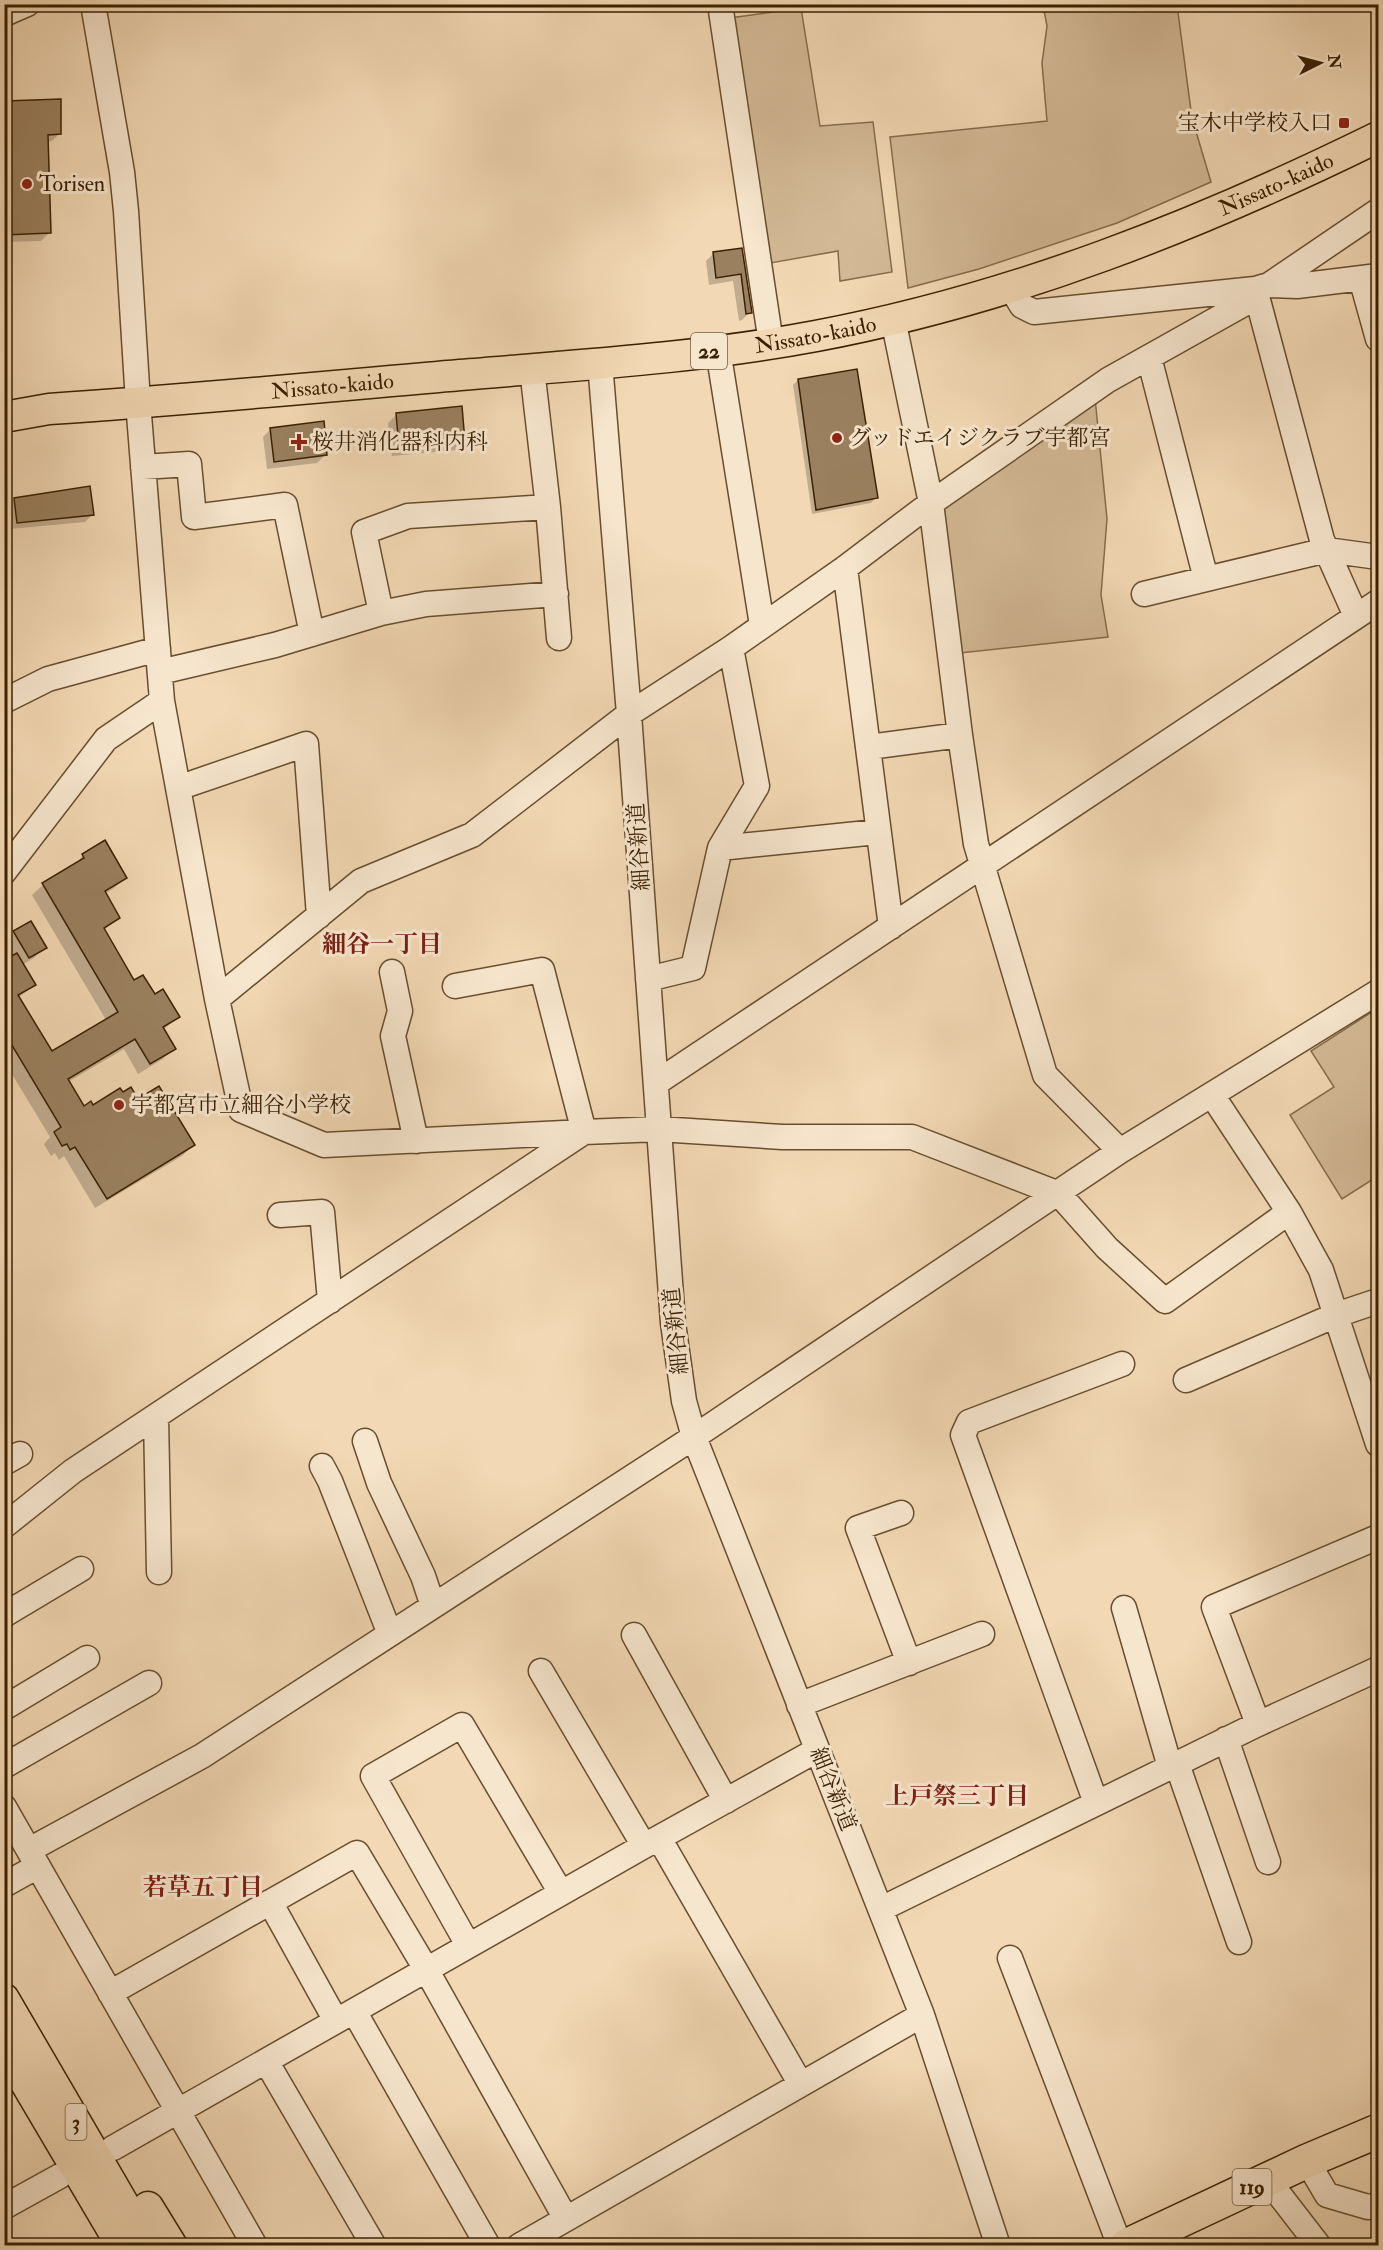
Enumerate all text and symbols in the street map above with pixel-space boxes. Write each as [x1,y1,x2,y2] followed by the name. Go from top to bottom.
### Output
[1290,33,1350,93] north arrow
[1323,52,1345,70] text: N
[1178,109,1332,137] place label: 宝木中学校入口
[1337,116,1351,130] marker: 宝木中学校入口
[1214,146,1338,223] street label: Nissato-kaido
[39,170,105,198] place label: Torisen
[20,177,34,191] marker: Torisen
[753,310,879,360] street label: Nissato-kaido
[691,333,727,369] road number: 22
[270,367,395,406] street label: Nissato-kaido
[849,424,1111,452] place label: グッドエイジクラブ宇都宮
[312,428,488,456] place label: 桜井消化器科内科
[830,431,844,445] marker: グッドエイジクラブ宇都宮
[290,433,308,451] marker: 桜井消化器科内科
[622,802,656,892] street label: 細谷新道
[322,929,442,960] district label: 細谷一丁目
[131,1091,351,1119] place label: 宇都宮市立細谷小学校
[112,1098,126,1112] marker: 宇都宮市立細谷小学校
[657,1286,695,1376] street label: 細谷新道
[804,1743,862,1835] street label: 細谷新道
[885,1781,1029,1812] district label: 上戸祭三丁目
[143,1872,263,1903] district label: 若草五丁目
[66,2104,86,2140] road number: 3
[1232,2169,1272,2205] road number: 119

